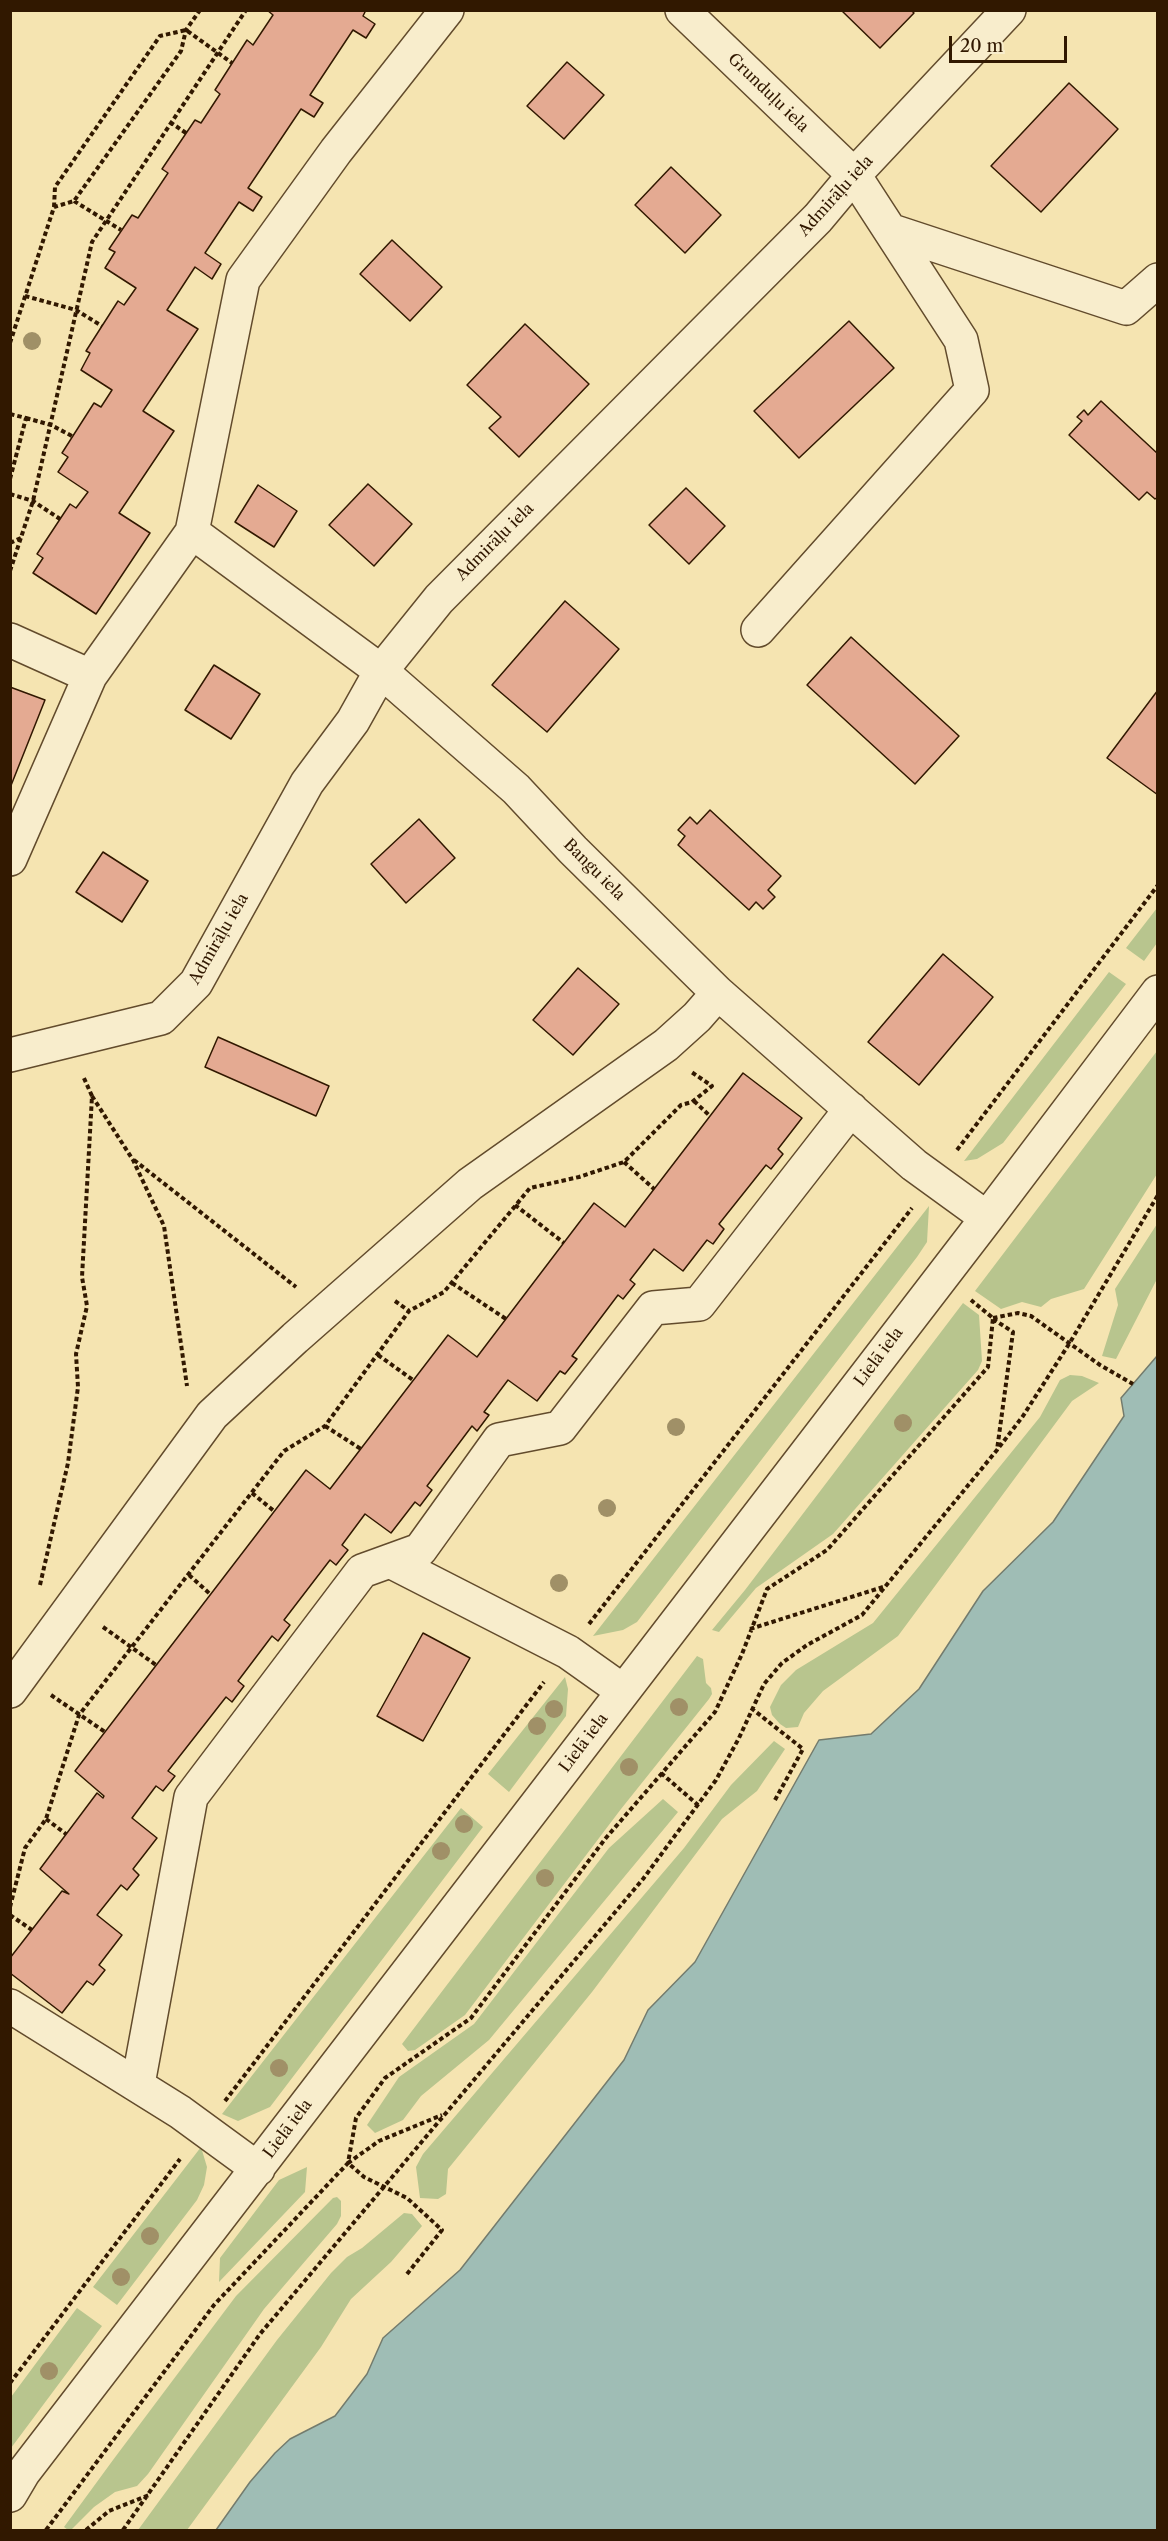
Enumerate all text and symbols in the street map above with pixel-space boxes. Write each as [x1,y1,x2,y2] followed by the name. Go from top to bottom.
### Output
[952,24,1070,62] scale bar
[960,35,1003,57] text: 20 m
[724,50,812,136] street label: Grunduļu iela
[795,152,877,240] street label: Admirāļu iela
[452,499,538,585] street label: Admirāļu iela
[559,835,629,905] street label: Bangu iela
[185,890,253,988] street label: Admirāļu iela
[851,1324,907,1390] street label: Lielā iela
[556,1710,612,1776] street label: Lielā iela
[260,2096,316,2162] street label: Lielā iela

